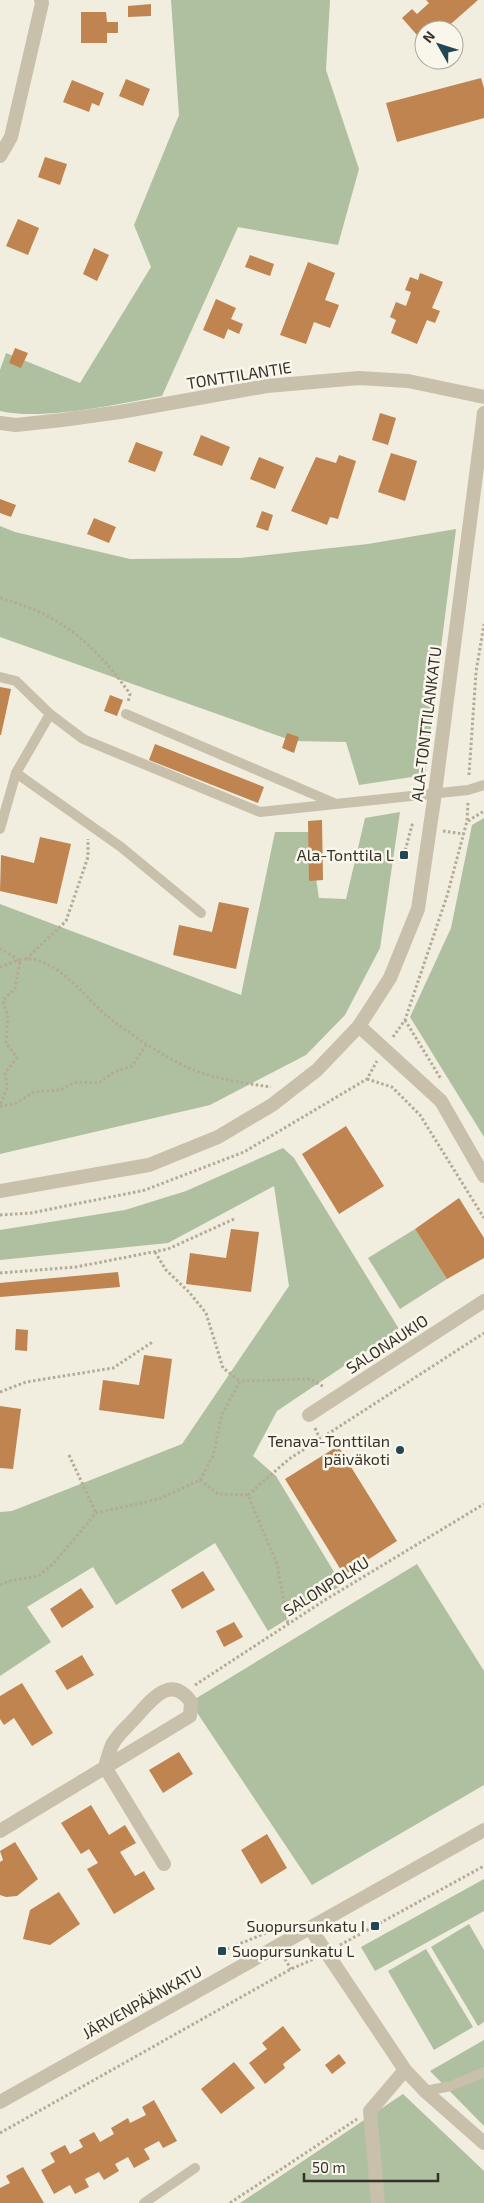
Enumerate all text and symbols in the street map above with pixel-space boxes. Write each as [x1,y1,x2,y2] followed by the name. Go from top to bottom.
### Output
[414,20,464,70] north arrow
[419,27,438,46] text: N
[185,357,293,392] street label: TONTTILANTIE
[407,645,444,803] street label: ALA-TONTTILANKATU
[297,845,394,864] place label: Ala-Tonttila L
[398,849,410,861] marker: Ala-Tonttila L
[342,1310,431,1377] street label: SALONAUKIO
[267,1431,390,1468] place label: Tenava-Tonttilan päiväkoti
[394,1444,406,1456] marker: Tenava-Tonttilan päiväkoti
[279,1552,372,1619] street label: SALONPOLKU
[247,1916,365,1935] place label: Suopursunkatu I
[369,1920,381,1932] marker: Suopursunkatu I
[232,1941,354,1960] place label: Suopursunkatu L
[216,1945,228,1957] marker: Suopursunkatu L
[79,1961,205,2042] street label: JÄRVENPÄÄNKATU
[304,2150,438,2182] scale bar
[312,2158,346,2176] text: 50 m

